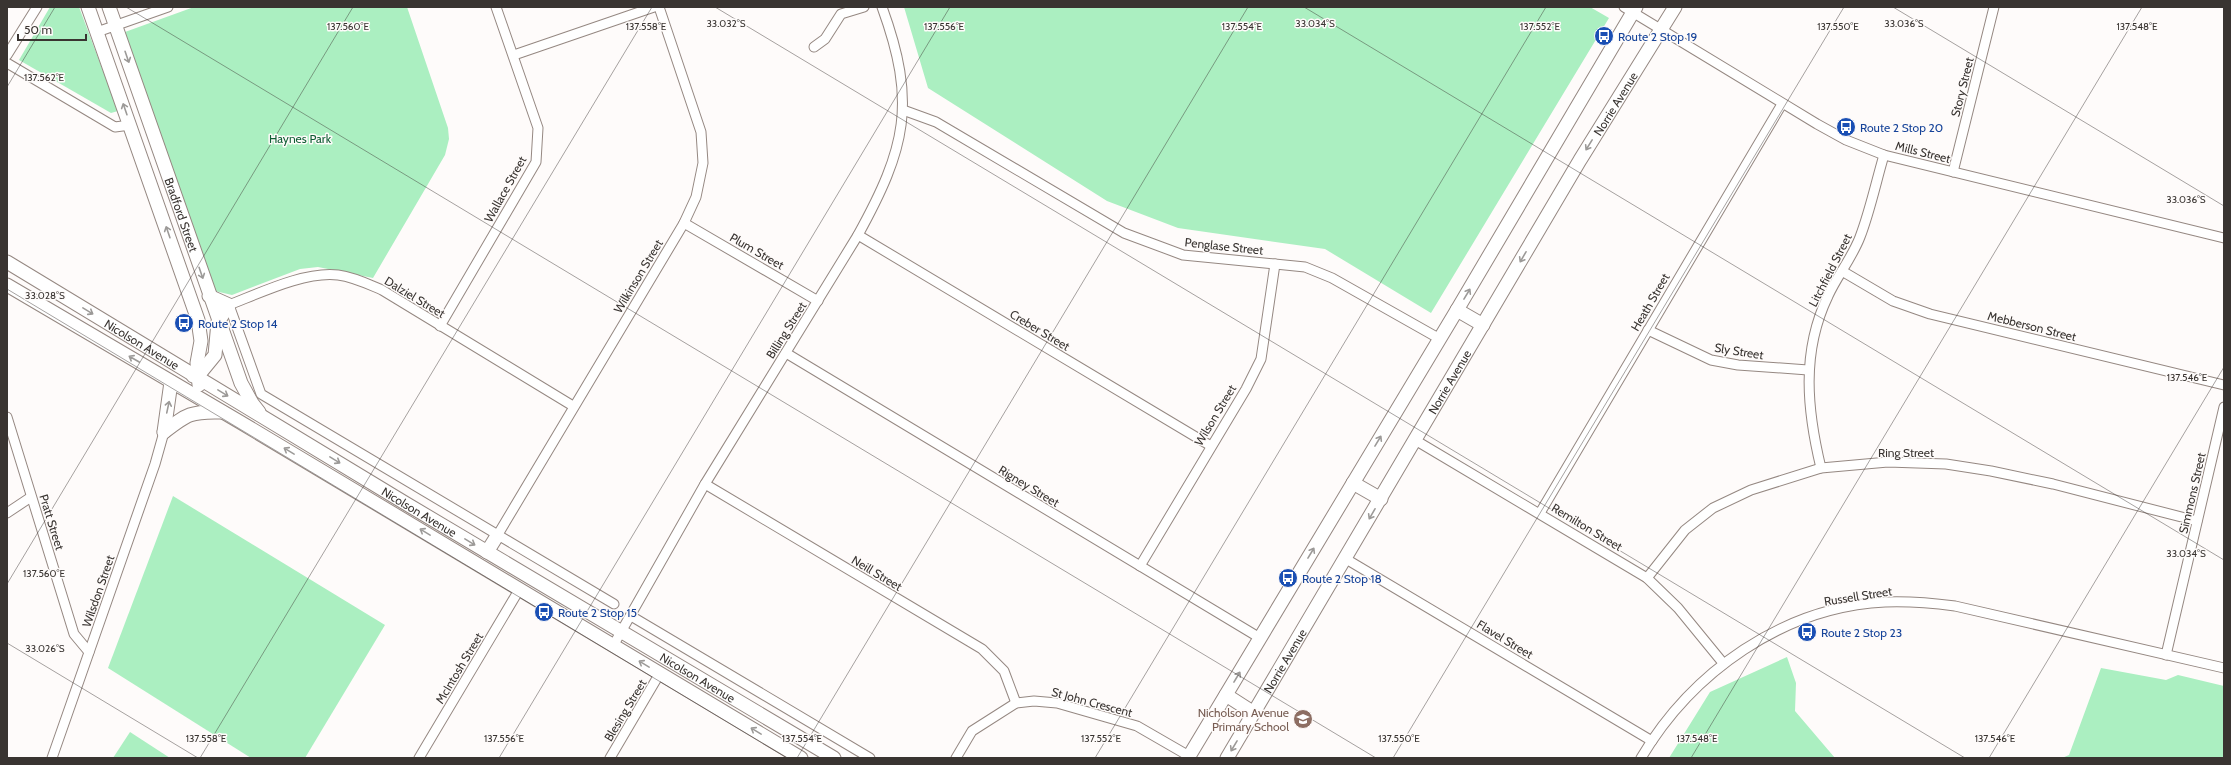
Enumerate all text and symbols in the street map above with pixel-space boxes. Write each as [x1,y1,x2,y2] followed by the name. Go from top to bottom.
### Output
[18,16,86,42] scale bar
[706,17,746,30] text: 33.032°S
[1295,17,1335,30] text: 33.034°S
[1884,17,1924,30] text: 33.036°S
[327,20,369,33] text: 137.560°E
[626,20,667,33] text: 137.558°E
[924,20,965,33] text: 137.556°E
[1222,20,1263,33] text: 137.554°E
[1520,20,1560,33] text: 137.552°E
[1817,20,1859,33] text: 137.550°E
[2116,20,2158,33] text: 137.548°E
[24,22,52,37] text: 50 m
[1593,25,1615,47] bus stop icon: Route 2 Stop 19
[1618,29,1697,44] place label: Route 2 Stop 19
[123,51,131,63] one-way arrow
[1947,56,1977,118] street label: Story Street
[1590,69,1640,138] street label: Norrie Avenue
[24,71,65,84] text: 137.562°E
[120,104,128,116] one-way arrow
[1835,116,1857,138] bus stop icon: Route 2 Stop 20
[1860,120,1943,135] place label: Route 2 Stop 20
[269,131,332,146] park label: Haynes Park
[1894,138,1952,166] street label: Mills Street
[1585,139,1593,150] one-way arrow
[481,153,529,225] street label: Wallace Street
[162,175,202,254] street label: Bradford Street
[2166,193,2206,206] text: 33.036°S
[164,226,171,239] one-way arrow
[727,230,787,272] street label: Plum Street
[1805,231,1855,309] street label: Litchfield Street
[1184,234,1264,258] street label: Penglase Street
[610,237,666,315] street label: Wilkinson Street
[1518,251,1526,263] one-way arrow
[198,266,205,279] one-way arrow
[1627,270,1673,334] street label: Heath Street
[382,273,448,321] street label: Dalziel Street
[1463,288,1471,300] one-way arrow
[25,289,65,302] text: 33.028°S
[763,299,809,361] street label: Billing Street
[1007,306,1073,354] street label: Creber Street
[82,308,94,316] one-way arrow
[1986,308,2078,344] street label: Mebberson Street
[173,312,195,334] bus stop icon: Route 2 Stop 14
[102,315,182,372] street label: Nicolson Avenue
[198,316,277,331] place label: Route 2 Stop 14
[1713,340,1765,362] street label: Sly Street
[1424,347,1474,416] street label: Norrie Avenue
[128,355,140,363] one-way arrow
[2167,371,2208,384] text: 137.546°E
[1191,382,1239,448] street label: Wilson Street
[217,390,229,398] one-way arrow
[165,401,173,414] one-way arrow
[1374,436,1382,447] one-way arrow
[1878,445,1934,460] street label: Ring Street
[284,447,295,455] one-way arrow
[2175,451,2209,535] street label: Simmons Street
[329,457,341,465] one-way arrow
[996,462,1062,510] street label: Rigney Street
[379,483,460,540] street label: Nicolson Avenue
[36,492,68,552] street label: Pratt Street
[1549,500,1625,554] street label: Remilton Street
[1368,508,1376,520] one-way arrow
[419,528,431,536] one-way arrow
[464,538,476,546] one-way arrow
[1308,547,1316,559] one-way arrow
[2166,547,2206,560] text: 33.034°S
[849,552,905,594] street label: Neill Street
[79,553,117,629] street label: Wilsdon Street
[23,567,65,580] text: 137.560°E
[1277,567,1299,589] bus stop icon: Route 2 Stop 18
[1302,571,1382,586] place label: Route 2 Stop 18
[1823,583,1893,609] street label: Russell Street
[533,601,555,623] bus stop icon: Route 2 Stop 15
[558,605,637,620] place label: Route 2 Stop 15
[1474,616,1536,662] street label: Flavel Street
[1796,621,1818,643] bus stop icon: Route 2 Stop 23
[1821,625,1902,640] place label: Route 2 Stop 23
[1260,626,1309,696] street label: Norrie Avenue
[432,630,486,706] street label: McIntosh Street
[25,642,65,655] text: 33.026°S
[658,649,738,705] street label: Nicolson Avenue
[638,659,650,667] one-way arrow
[1234,671,1242,683] one-way arrow
[601,676,649,744] street label: Blesing Street
[1050,684,1134,720] street label: St John Crescent
[1198,705,1289,734] place label: Nicholson Avenue Primary School
[1292,708,1314,730] school or university icon: Nicholson Avenue Primary School
[750,726,762,734] one-way arrow
[186,732,227,745] text: 137.558°E
[484,732,525,745] text: 137.556°E
[782,732,823,745] text: 137.554°E
[1081,732,1121,745] text: 137.552°E
[1378,732,1420,745] text: 137.550°E
[1676,732,1718,745] text: 137.548°E
[1975,732,2016,745] text: 137.546°E
[1230,740,1238,751] one-way arrow

